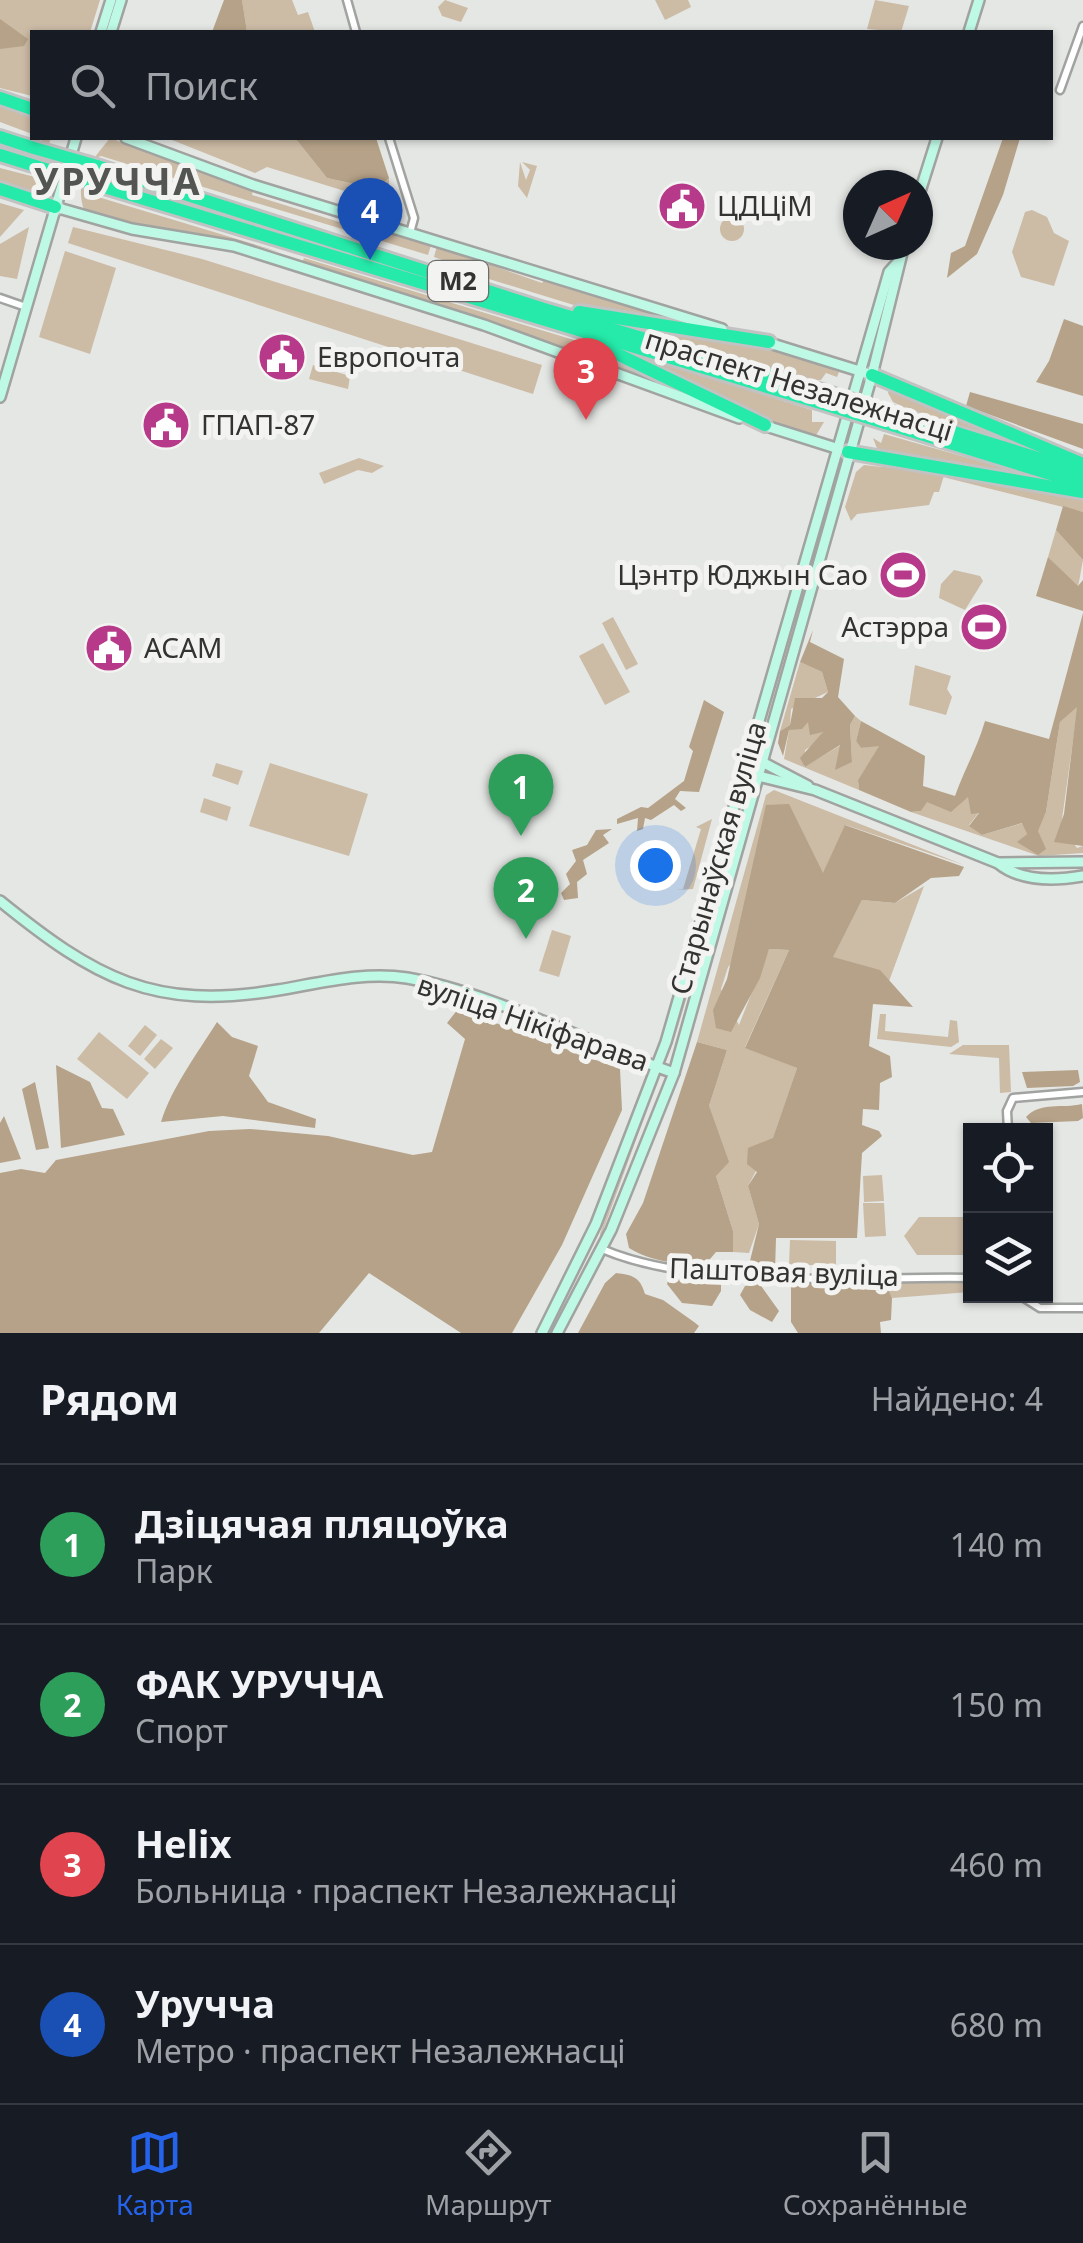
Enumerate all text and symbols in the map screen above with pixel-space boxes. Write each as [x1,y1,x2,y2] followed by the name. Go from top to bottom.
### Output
[30,30,1053,140] search box
[65,58,120,113] icon: search
[145,59,258,111] text: Поиск
[34,154,202,206] district label: УРУЧЧА
[843,170,933,260] north arrow
[338,178,402,260] pin: 4
[656,180,708,232] public building icon: ЦДЦіМ
[717,186,813,224] place label: ЦДЦіМ
[428,261,488,301] road number: М2
[641,319,958,449] street label: праспект Незалежнасці
[256,331,308,383] public building icon: Европочта
[317,337,460,375] place label: Европочта
[554,338,618,420] pin: 3
[140,399,192,451] public building icon: ГПАП-87
[201,405,315,443] place label: ГПАП-87
[877,549,929,601] sports icon: Цэнтр Юджын Сао
[617,555,868,593] place label: Цэнтр Юджын Сао
[958,601,1010,653] sports icon: Астэрра
[841,607,949,645] place label: Астэрра
[83,622,135,674] public building icon: АСАМ
[144,628,222,666] place label: АСАМ
[660,717,774,999] street label: Старынаўская вуліца
[488,754,554,836] pin: 1
[630,840,681,891] your location
[494,856,558,939] pin: 2
[413,965,654,1079] street label: вуліца Нікіфарава
[963,1123,1053,1303] map controls
[963,1123,1053,1213] button: locate
[963,1213,1053,1303] button: layers
[668,1248,900,1294] street label: Паштовая вуліца
[40,1370,179,1427] text: Рядом
[871,1377,1043,1420] text: Найдено: 4
[135,1497,509,1549] text: Дзіцячая пляцоўка
[63,1523,82,1566] text: 1
[950,1523,1043,1566] text: 140 m
[135,1549,213,1592] text: Парк
[135,1657,383,1709] text: ФАК УРУЧЧА
[63,1683,82,1726] text: 2
[950,1683,1043,1726] text: 150 m
[135,1709,228,1752] text: Спорт
[135,1817,231,1869] text: Helix
[63,1843,82,1886] text: 3
[950,1843,1043,1886] text: 460 m
[135,1869,678,1912] text: Больница · праспект Незалежнасці
[135,1977,275,2029] text: Уручча
[63,2003,82,2046] text: 4
[950,2003,1043,2046] text: 680 m
[135,2029,625,2072] text: Метро · праспект Незалежнасці
[116,2125,194,2223] tab: Карта
[425,2125,552,2223] tab: Маршрут
[783,2125,967,2223] tab: Сохранённые

